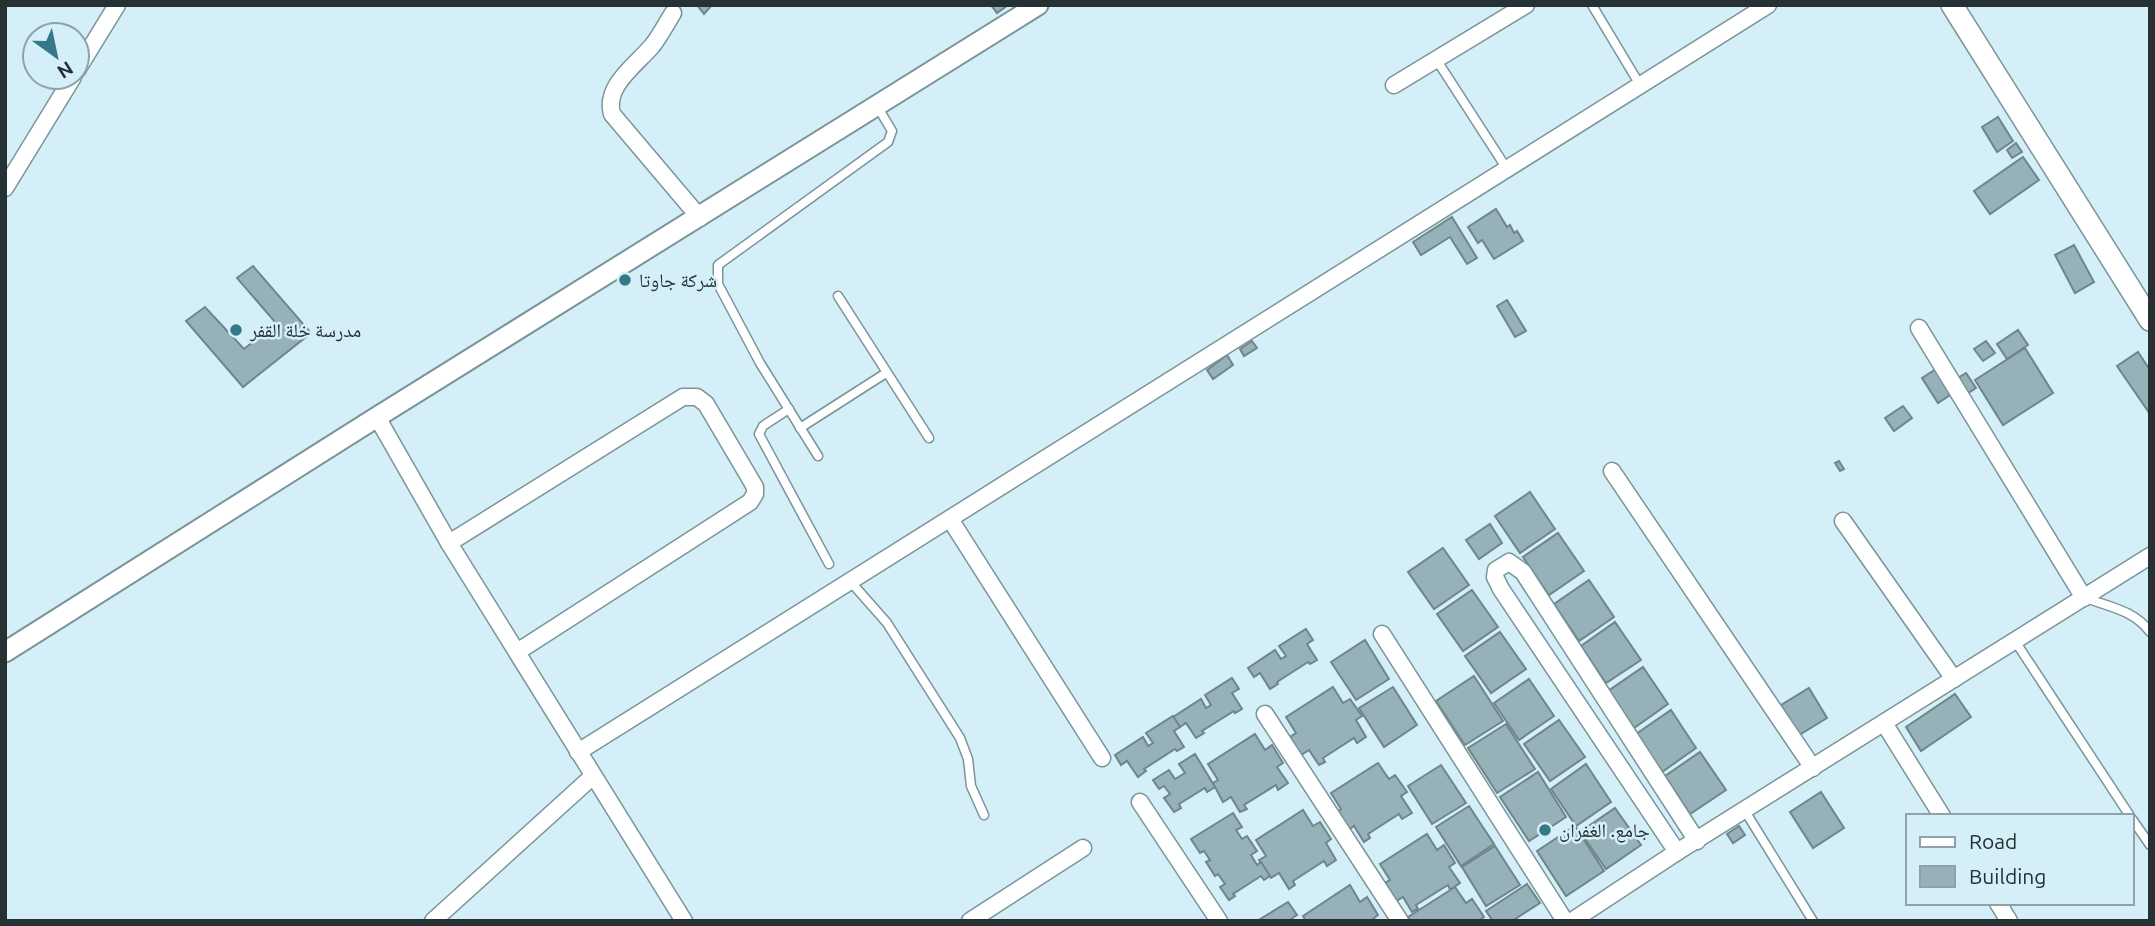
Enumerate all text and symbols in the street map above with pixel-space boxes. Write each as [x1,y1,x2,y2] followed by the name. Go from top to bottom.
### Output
[21,21,91,91] north arrow
[53,57,77,83] text: N
[639,269,717,292] place label: شركة جاوتا
[617,272,633,288] marker: شركة جاوتا
[249,319,361,342] place label: مدرسة خلة القفر
[228,322,244,338] marker: مدرسة خلة القفر
[1906,814,2134,905] legend
[1559,819,1650,843] place label: جامع. الغفران
[1537,822,1553,838] marker: جامع. الغفران
[1969,829,2017,853] text: Road
[1969,864,2046,888] text: Building

